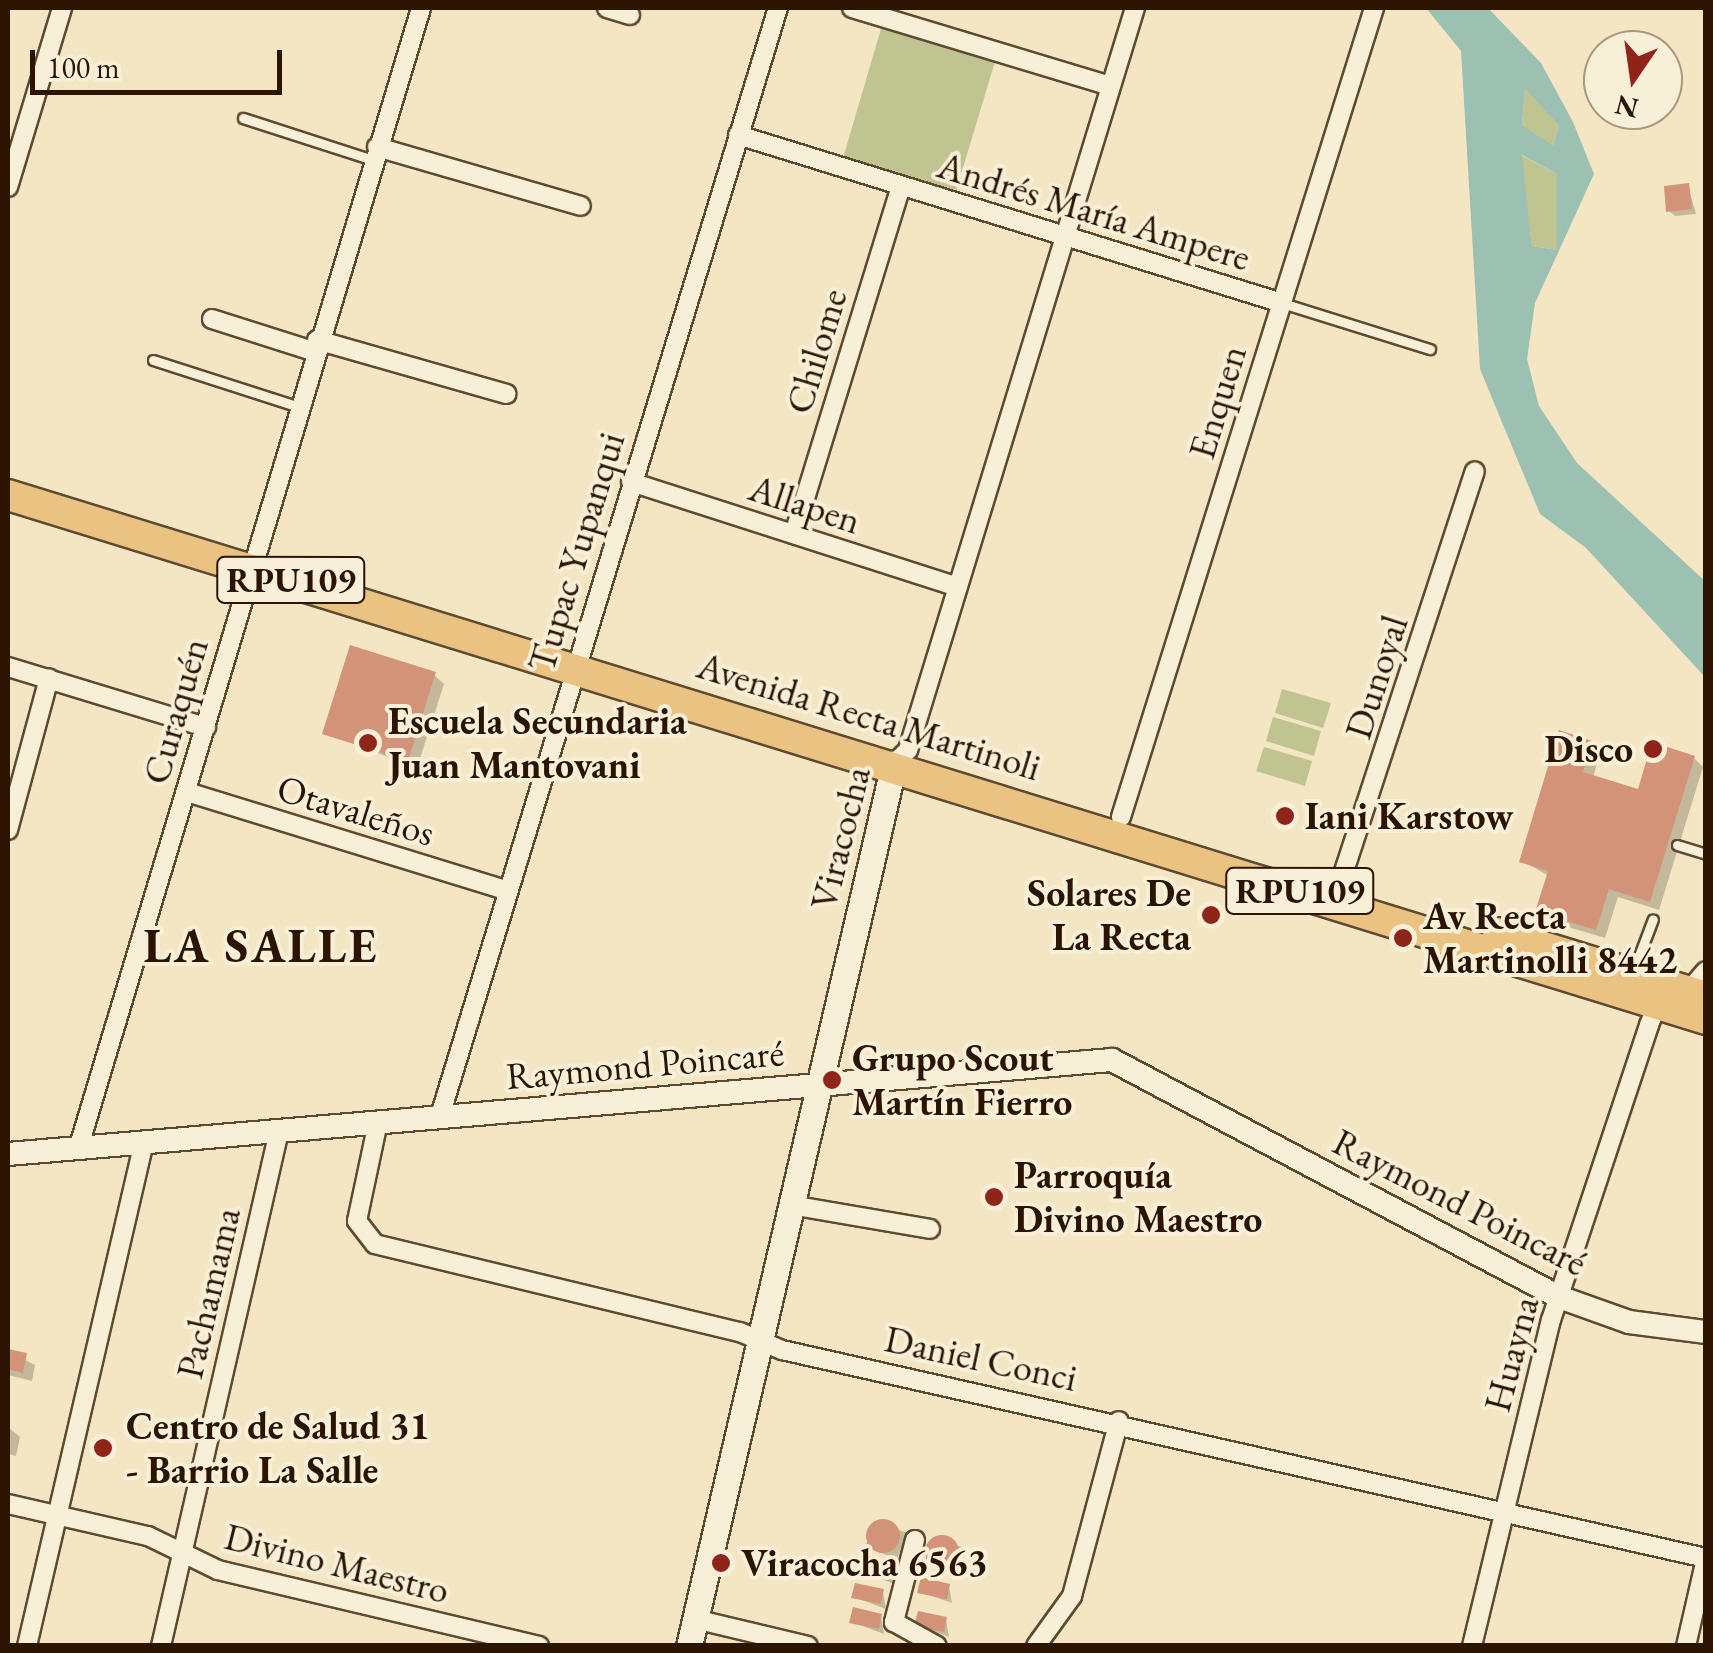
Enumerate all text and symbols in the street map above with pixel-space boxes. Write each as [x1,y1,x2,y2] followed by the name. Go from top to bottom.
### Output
[35,30,288,92] scale bar
[1583,30,1683,130] north arrow
[47,48,120,87] text: 100 m
[1612,87,1642,127] text: N
[932,142,1256,280] street label: Andrés María Ampere
[775,283,857,419] street label: Chilome
[1178,340,1256,464] street label: Enquen
[518,427,634,677] street label: Tupac Yupanqui
[744,465,866,543] street label: Allapen
[216,550,366,610] road number: RPU109
[1335,610,1417,744] street label: Dunoyal
[132,633,218,789] street label: Curaquén
[692,642,1046,790] street label: Avenida Recta Martinoli
[388,698,687,788] place label: Escuela Secundaria Juan Mantovani
[1544,726,1633,772] place label: Disco
[357,732,379,754] marker: Escuela Secundaria Juan Mantovani
[1642,738,1664,760] marker: Disco
[800,762,880,914] street label: Viracocha
[272,765,440,855] street label: Otavaleños
[1305,793,1514,839] place label: Iani Karstow
[1274,805,1296,827] marker: Iani Karstow
[1225,861,1375,921] road number: RPU109
[1027,870,1191,959] place label: Solares De La Recta
[1423,893,1677,982] place label: Av Recta Martinolli 8442
[1200,904,1222,926] marker: Solares De La Recta
[143,917,379,975] district label: LA SALLE
[1392,927,1414,949] marker: Av Recta Martinolli 8442
[504,1029,786,1099] street label: Raymond Poincaré
[852,1035,1072,1124] place label: Grupo Scout Martín Fierro
[821,1069,843,1091] marker: Grupo Scout Martín Fierro
[1326,1118,1594,1286] street label: Raymond Poincaré
[1014,1152,1262,1242] place label: Parroquía Divino Maestro
[983,1186,1005,1208] marker: Parroquía Divino Maestro
[166,1203,250,1383] street label: Pachamama
[1474,1291,1548,1417] street label: Huayna
[881,1315,1081,1401] street label: Daniel Conci
[126,1403,430,1492] place label: Centro de Salud 31 - Barrio La Salle
[90,1435,116,1461] marker: Centro de Salud 31 - Barrio La Salle
[220,1513,454,1613] street label: Divino Maestro
[741,1540,988,1586] place label: Viracocha 6563
[710,1552,732,1574] marker: Viracocha 6563

